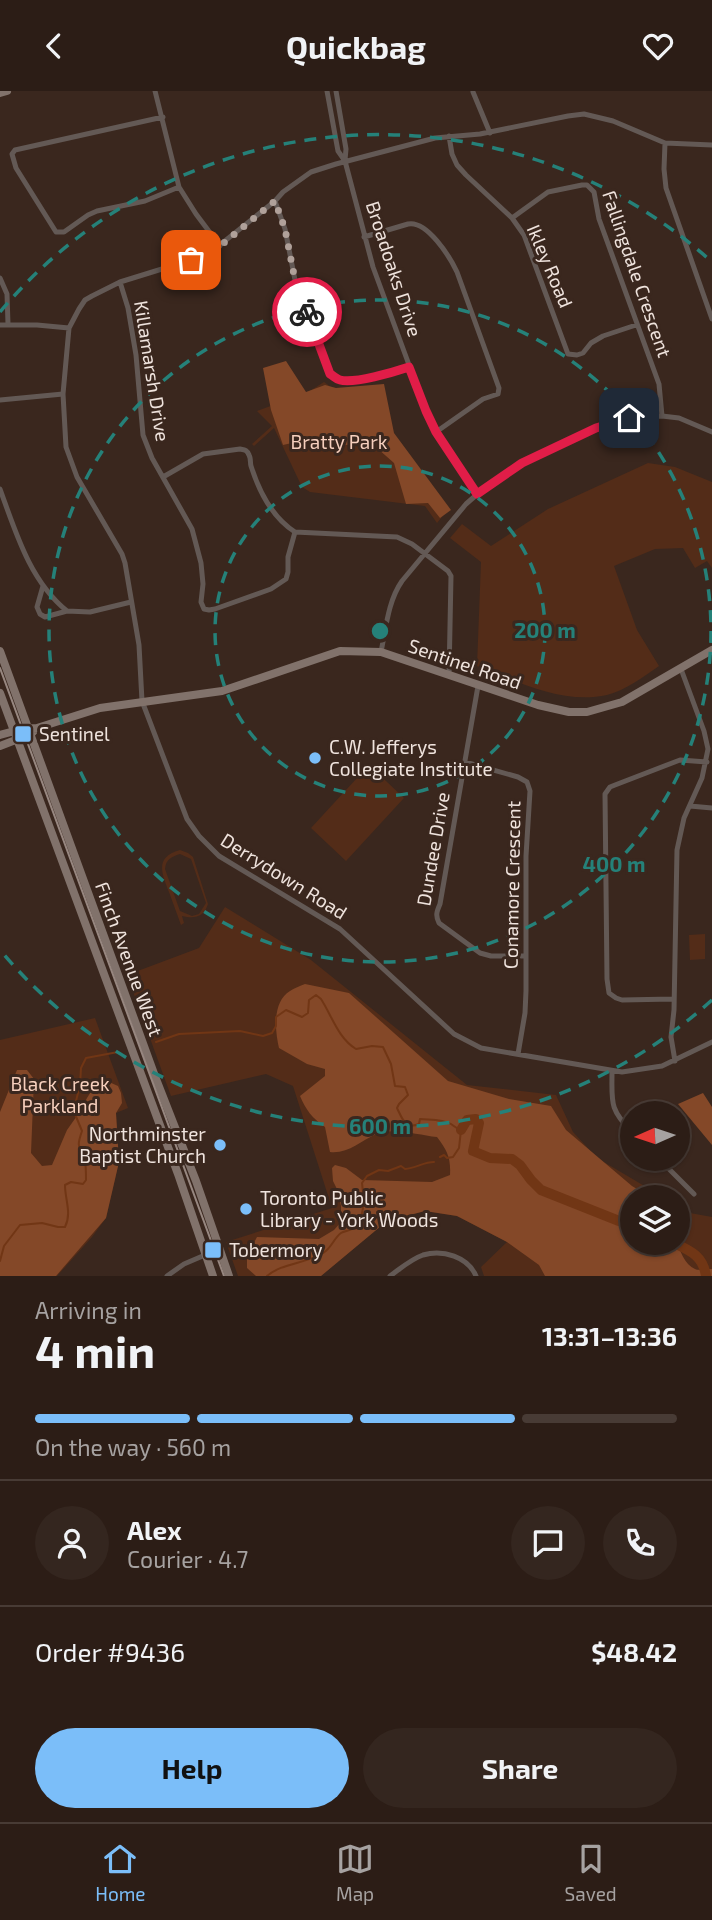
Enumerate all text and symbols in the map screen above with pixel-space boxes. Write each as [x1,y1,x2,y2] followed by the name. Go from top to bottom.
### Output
[35,27,73,65] icon: back
[286,27,426,65] text: Quickbag
[639,27,677,65] icon: heart
[598,187,677,360] street label: Fallingdale Crescent
[362,198,427,340] street label: Broadoaks Drive
[523,221,578,311] street label: Ikley Road
[161,230,221,290] pin
[172,241,210,279] icon: bag
[272,277,342,347] courier
[288,293,326,331] icon: bike
[130,299,175,443] street label: Killamarsh Drive
[599,388,659,448] pin
[610,399,648,437] icon: home
[290,430,388,453] park label: Bratty Park
[514,617,576,642] text: 200 m
[368,619,392,643] centre of rings
[406,633,525,694] street label: Sentinel Road
[39,722,110,745] place label: Sentinel
[13,724,33,744] marker: Sentinel
[329,735,493,780] place label: C.W. Jefferys Collegiate Institute
[307,750,323,766] marker: C.W. Jefferys Collegiate Institute
[411,790,454,908] street label: Dundee Drive
[499,801,524,969] street label: Conamore Crescent
[217,828,352,924] street label: Derrydown Road
[583,851,645,876] text: 400 m
[91,879,168,1039] street label: Finch Avenue West
[10,1072,110,1117] park label: Black Creek Parkland
[620,1101,690,1171] north arrow
[620,1101,690,1255] map controls
[349,1113,411,1138] text: 600 m
[79,1122,206,1167] place label: Northminster Baptist Church
[212,1137,228,1153] marker: Northminster Baptist Church
[620,1185,690,1255] button: layers
[260,1186,438,1231] place label: Toronto Public Library - York Woods
[238,1201,254,1217] marker: Toronto Public Library - York Woods
[229,1238,322,1261] place label: Tobermory
[203,1240,223,1260] marker: Tobermory
[35,1296,142,1324] text: Arriving in
[542,1320,677,1351] text: 13:31–13:36
[35,1322,155,1377] text: 4 min
[35,1433,231,1461] text: On the way · 560 m
[35,1506,109,1580] button: person
[511,1506,585,1580] button: chat
[603,1506,677,1580] button: phone
[127,1514,182,1545] text: Alex
[127,1545,248,1573] text: Courier · 4.7
[35,1636,185,1667] text: Order #9436
[591,1636,677,1667] text: $48.42
[35,1728,349,1808] button: Help
[363,1728,677,1808] button: Share
[95,1840,146,1905] tab: Home
[336,1840,374,1905] tab: Map
[565,1840,617,1905] tab: Saved

